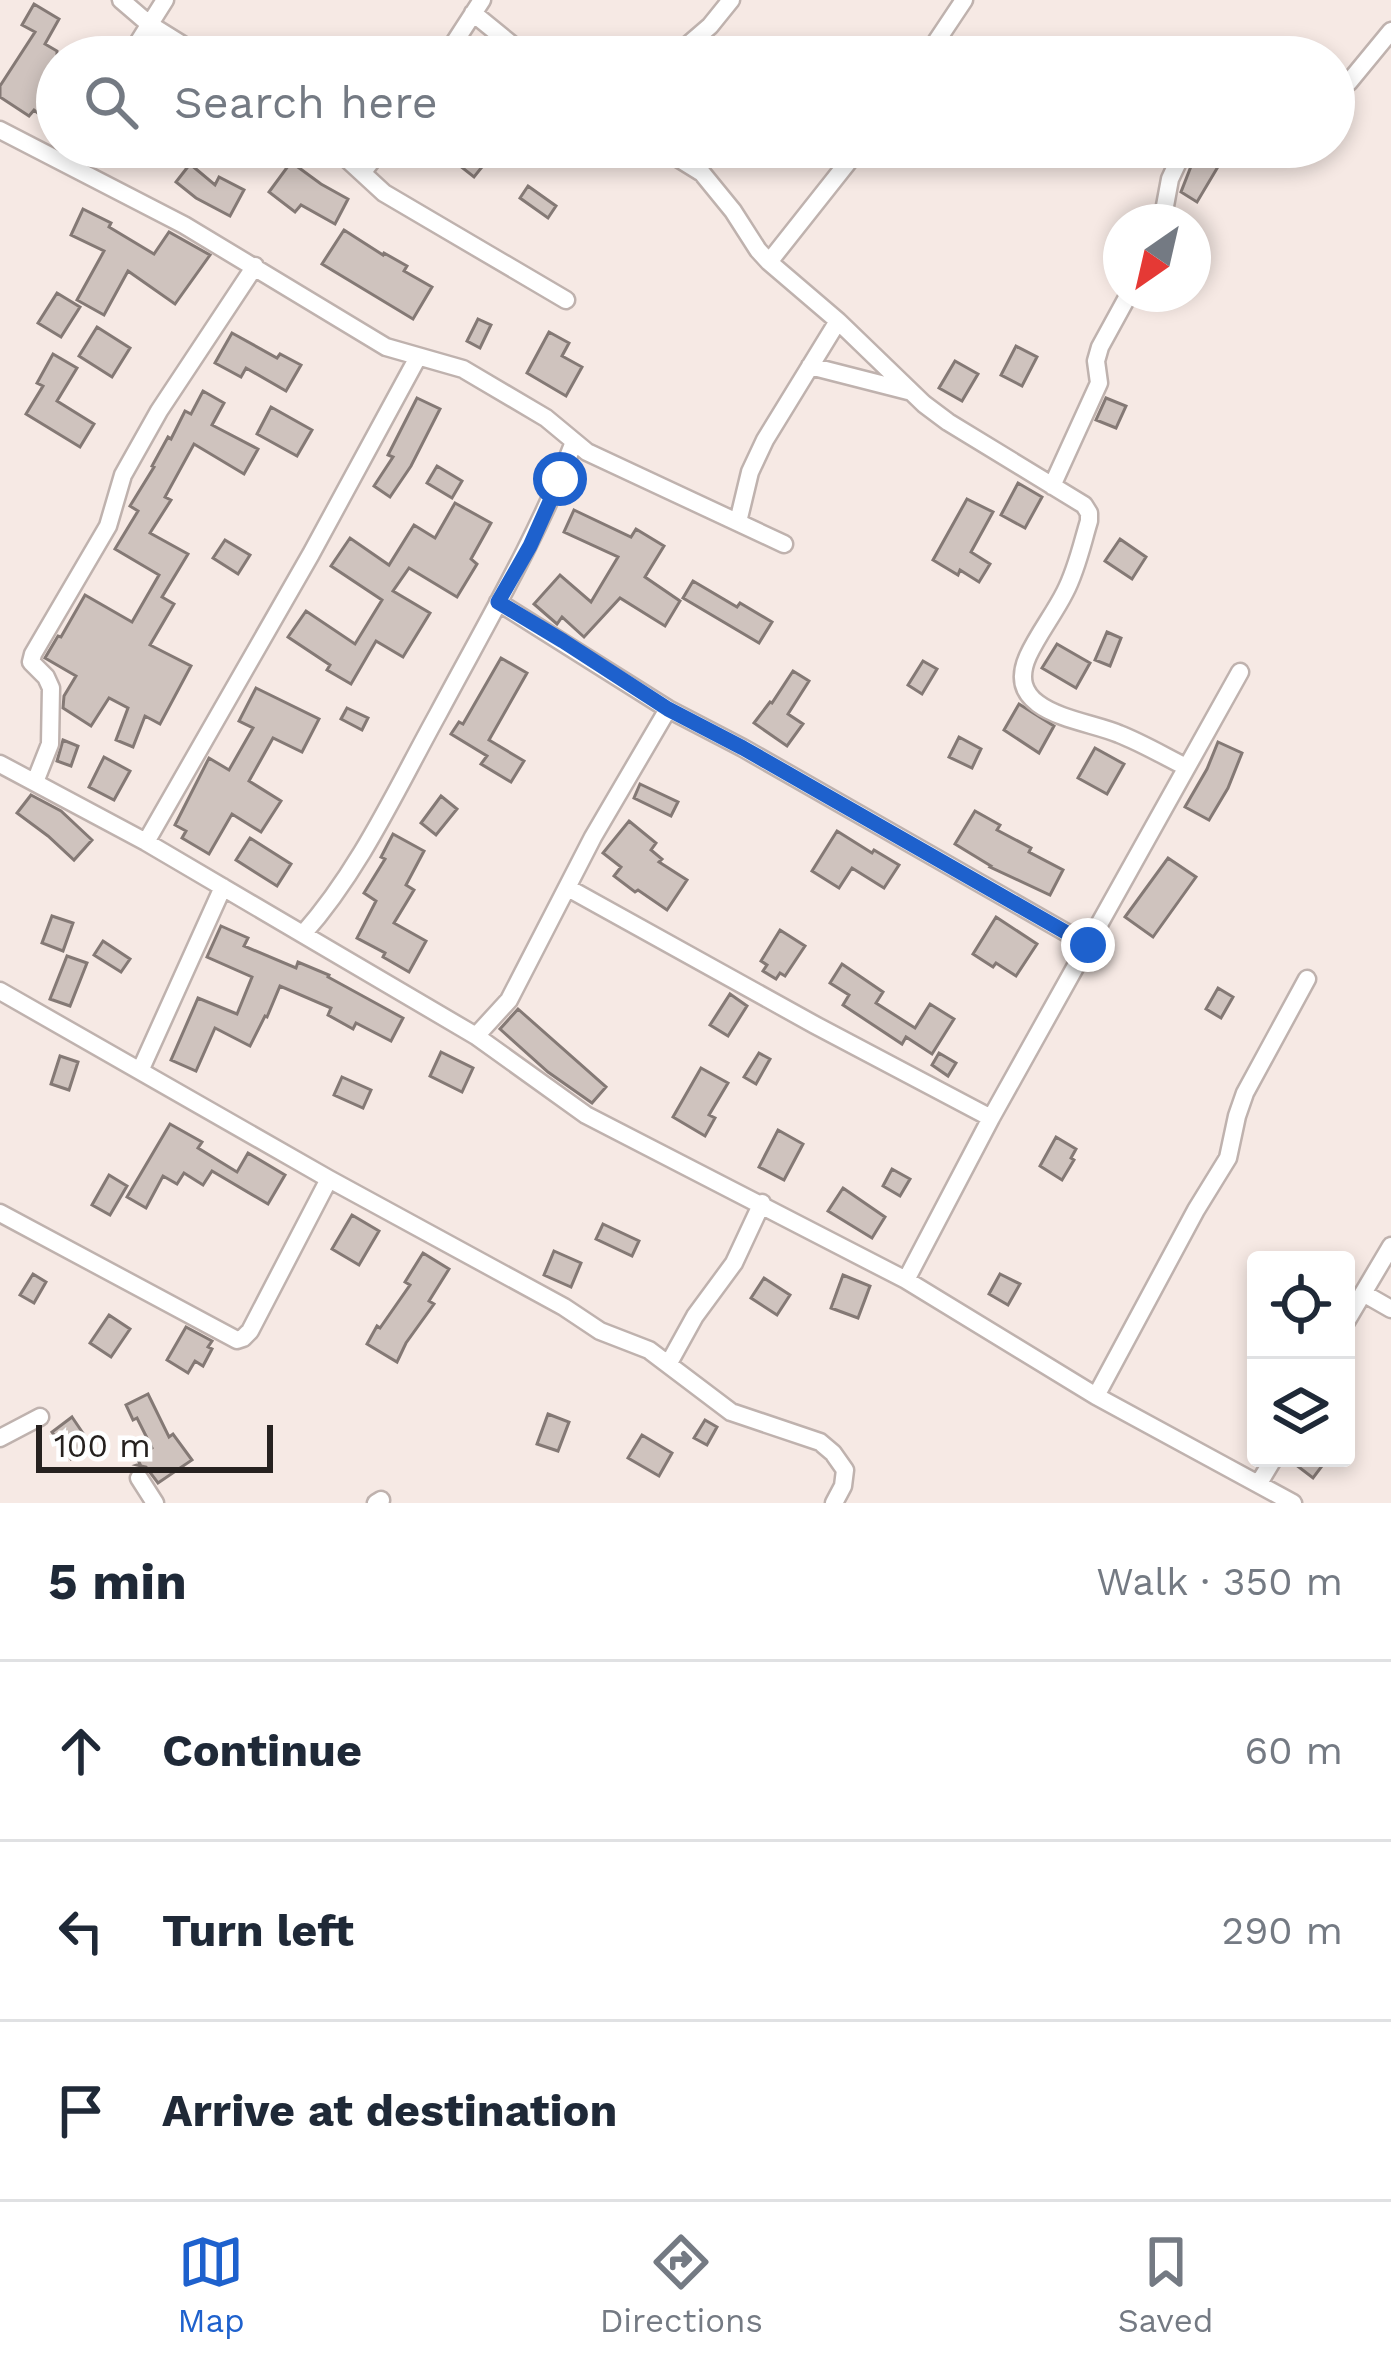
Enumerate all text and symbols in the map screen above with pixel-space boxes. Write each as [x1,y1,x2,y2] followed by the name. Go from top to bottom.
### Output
[36,36,1355,168] search box
[78,69,144,135] icon: search
[174,76,438,129] text: Search here
[1103,204,1211,312] north arrow
[533,452,587,506] route start
[1061,918,1115,972] route end
[1247,1251,1355,1467] map controls
[1247,1251,1355,1359] button: locate
[1247,1359,1355,1467] button: layers
[36,1419,273,1472] scale bar
[54,1426,151,1465] text: 100 m
[48,1552,187,1611] text: 5 min
[1096,1559,1343,1604] text: Walk · 350 m
[48,1718,114,1784] icon: ahead
[162,1724,362,1777] text: Continue
[1245,1728,1343,1773] text: 60 m
[48,1898,114,1964] icon: left
[162,1904,354,1957] text: Turn left
[1221,1908,1343,1953] text: 290 m
[48,2078,114,2144] icon: arrive
[162,2084,617,2137] text: Arrive at destination
[177,2229,245,2340] tab: Map
[600,2229,763,2340] tab: Directions
[1118,2229,1214,2340] tab: Saved

